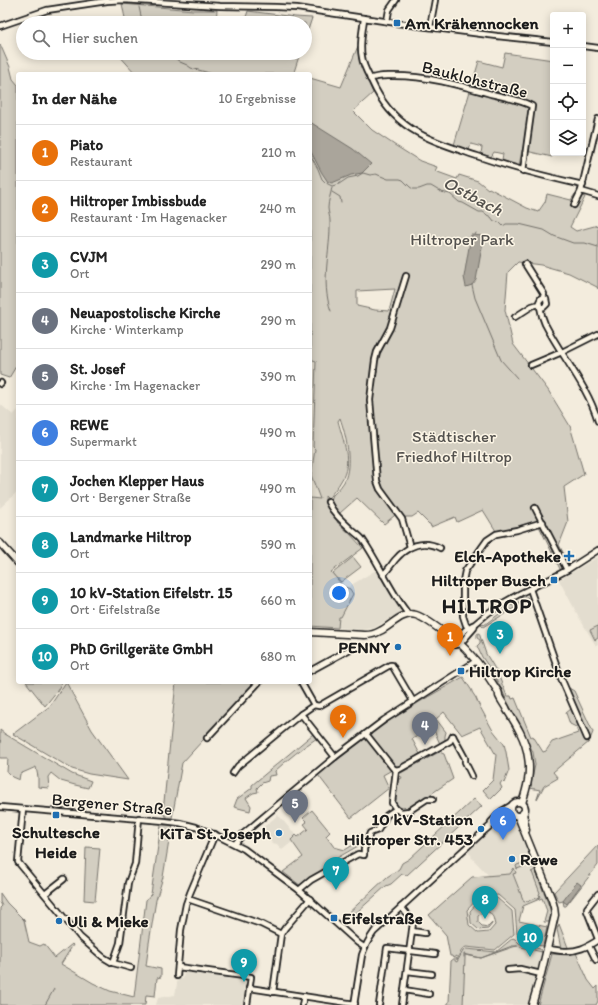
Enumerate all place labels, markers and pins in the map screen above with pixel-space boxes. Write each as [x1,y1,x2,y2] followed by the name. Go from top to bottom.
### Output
[404,13,540,33] place label: Am Krähennocken
[392,18,402,28] marker: Am Krähennocken
[454,546,561,567] place label: Elch-Apotheke
[564,551,574,561] marker: Elch-Apotheke
[431,570,546,591] place label: Hiltroper Busch
[549,575,559,585] marker: Hiltroper Busch
[487,621,513,654] pin: 3
[437,623,463,656] pin: 1
[338,637,390,657] place label: PENNY
[393,642,403,652] marker: PENNY
[469,661,571,682] place label: Hiltrop Kirche
[456,666,466,676] marker: Hiltrop Kirche
[330,705,356,738] pin: 2
[412,712,438,745] pin: 4
[282,790,308,823] pin: 5
[490,807,516,840] pin: 6
[344,809,473,850] place label: 10 kV-Station Hiltroper Str. 453
[51,810,61,820] marker: Schultesche Heide
[12,822,100,862] place label: Schultesche Heide
[160,823,272,844] place label: KiTa St. Joseph
[476,824,486,834] marker: 10 kV-Station Hiltroper Str. 453
[274,828,284,838] marker: KiTa St. Joseph
[520,849,558,869] place label: Rewe
[507,854,517,864] marker: Rewe
[323,857,349,890] pin: 7
[472,886,498,919] pin: 8
[342,908,423,928] place label: Eifelstraße
[67,911,149,931] place label: Uli & Mieke
[329,913,339,923] marker: Eifelstraße
[54,916,64,926] marker: Uli & Mieke
[517,924,543,957] pin: 10
[231,949,257,982] pin: 9

